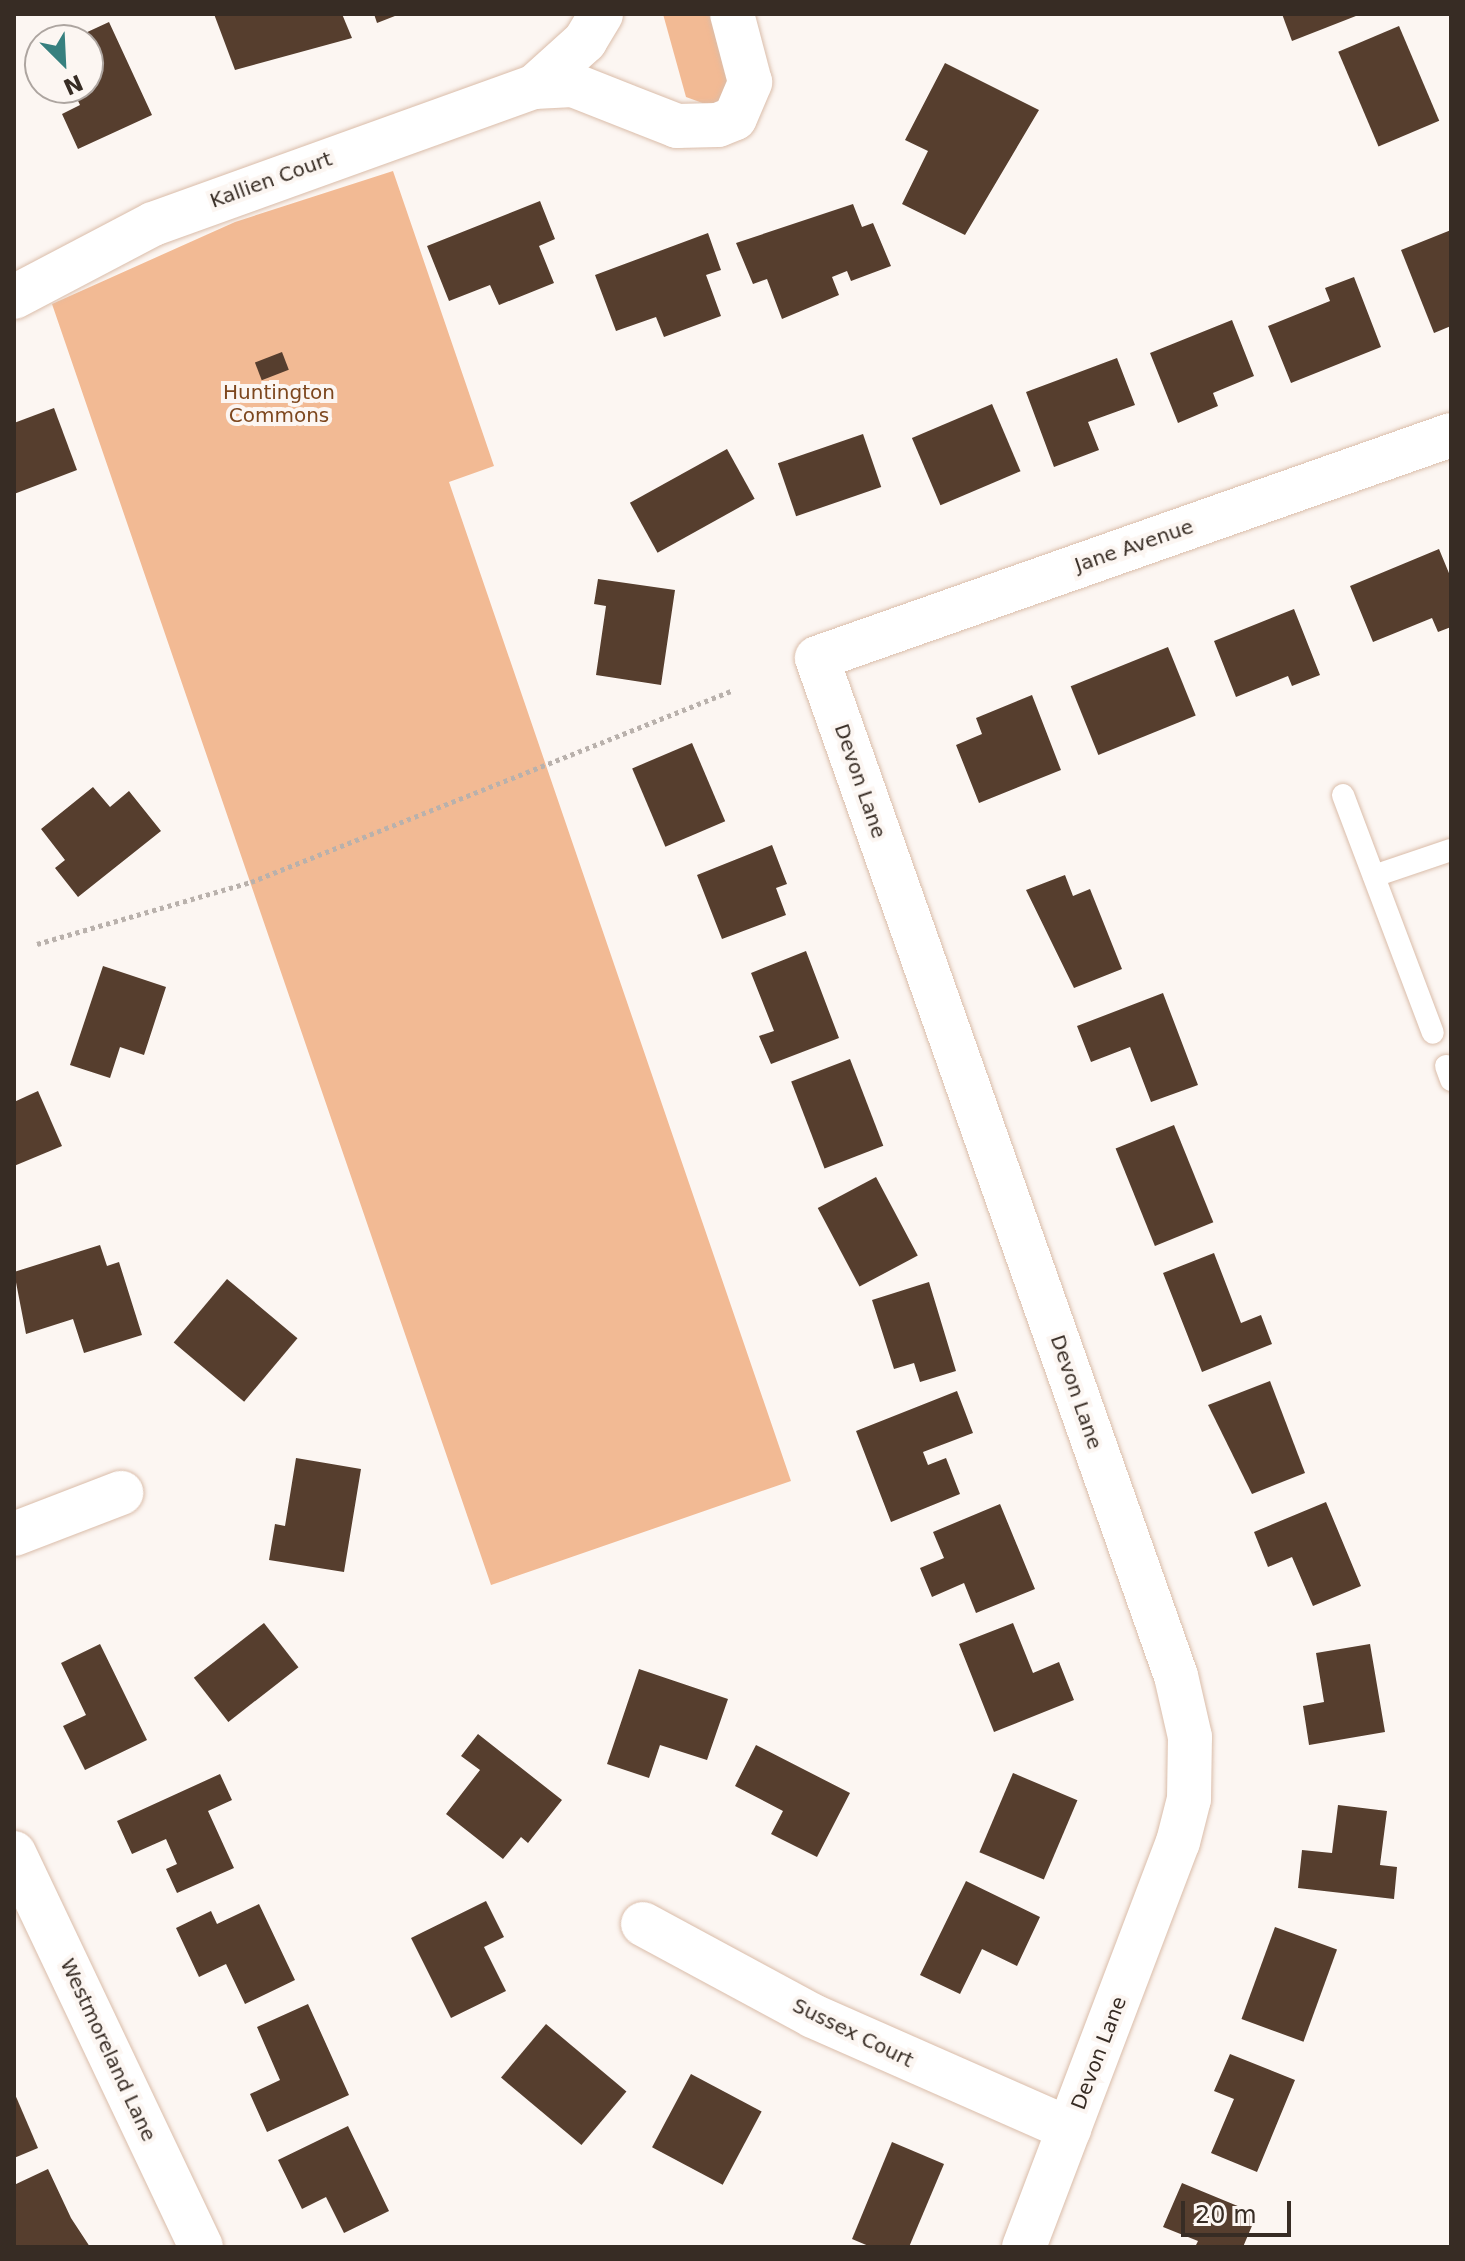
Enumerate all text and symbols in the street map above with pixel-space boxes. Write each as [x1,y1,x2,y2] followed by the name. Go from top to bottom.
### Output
[24,24,104,104] north arrow
[60,69,87,100] text: N
[207,147,335,213] street label: Kallien Court
[223,380,335,427] park label: Huntington Commons
[1072,515,1196,577] street label: Jane Avenue
[829,721,891,841] street label: Devon Lane
[1045,1332,1107,1452] street label: Devon Lane
[55,1955,161,2145] street label: Westmoreland Lane
[789,1993,917,2073] street label: Sussex Court
[1066,1993,1132,2113] street label: Devon Lane
[1185,2185,1295,2235] scale bar
[1195,2201,1257,2229] text: 20 m

